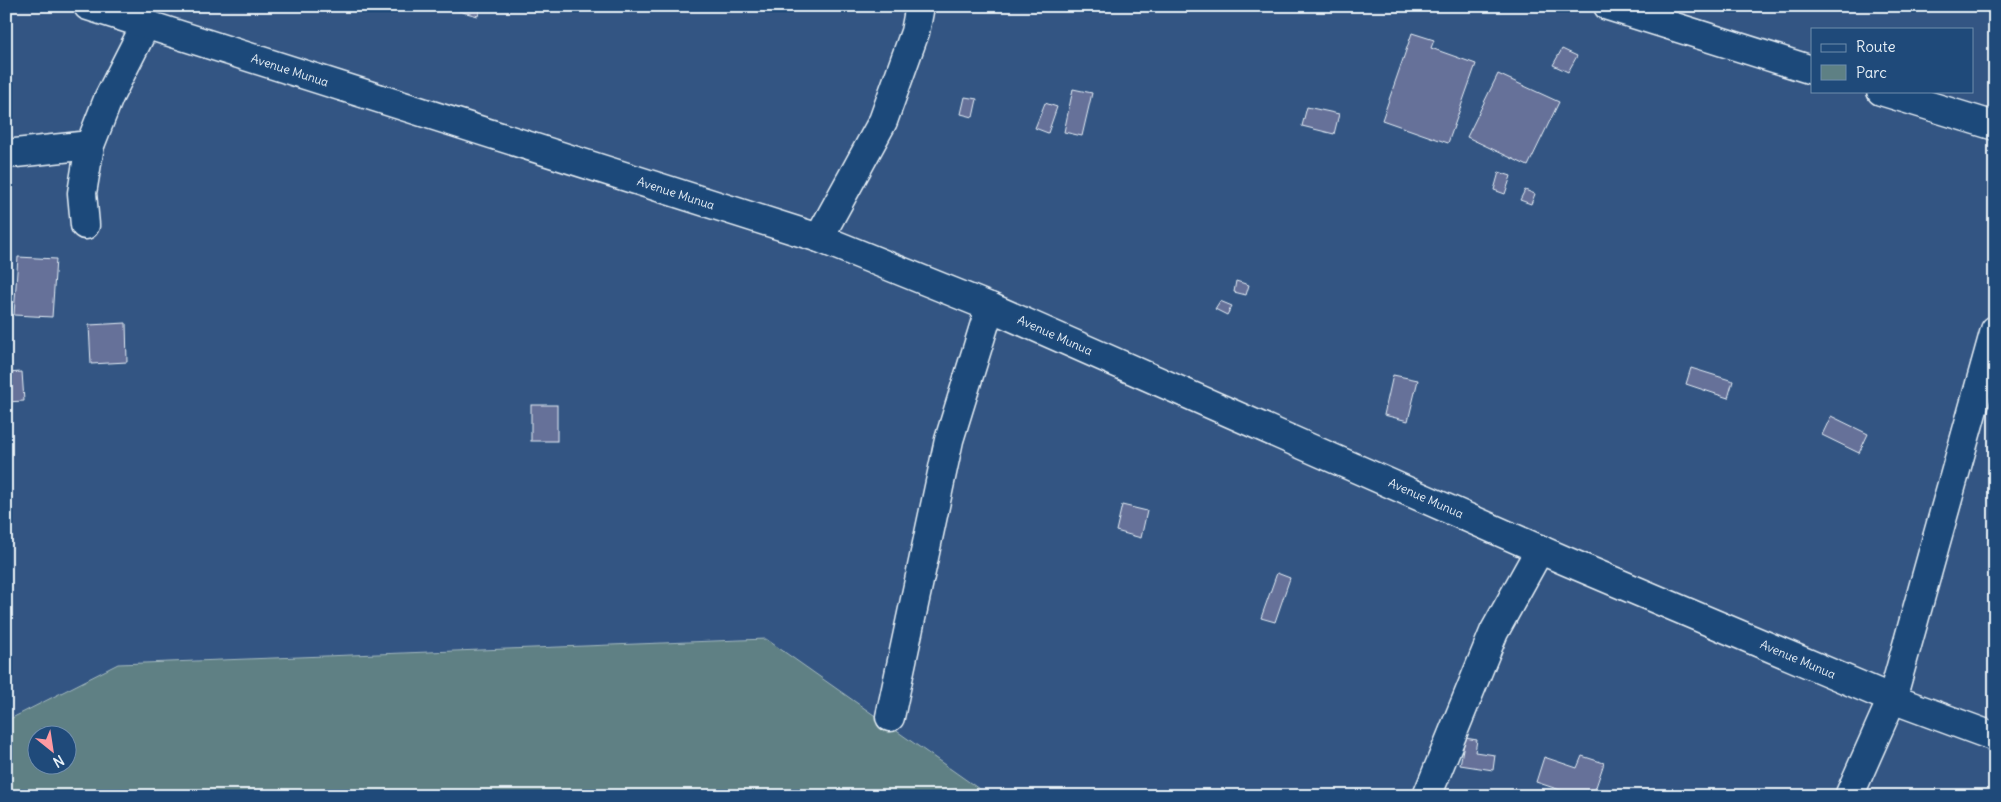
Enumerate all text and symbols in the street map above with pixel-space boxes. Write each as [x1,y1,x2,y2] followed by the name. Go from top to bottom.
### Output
[1811,28,1974,92] legend
[1856,37,1896,56] text: Route
[249,50,331,90] street label: Avenue Munua
[1856,63,1887,82] text: Parc
[635,173,717,213] street label: Avenue Munua
[1015,312,1095,358] street label: Avenue Munua
[1386,475,1466,521] street label: Avenue Munua
[1758,636,1838,682] street label: Avenue Munua
[28,724,78,774] north arrow
[50,751,67,771] text: N

